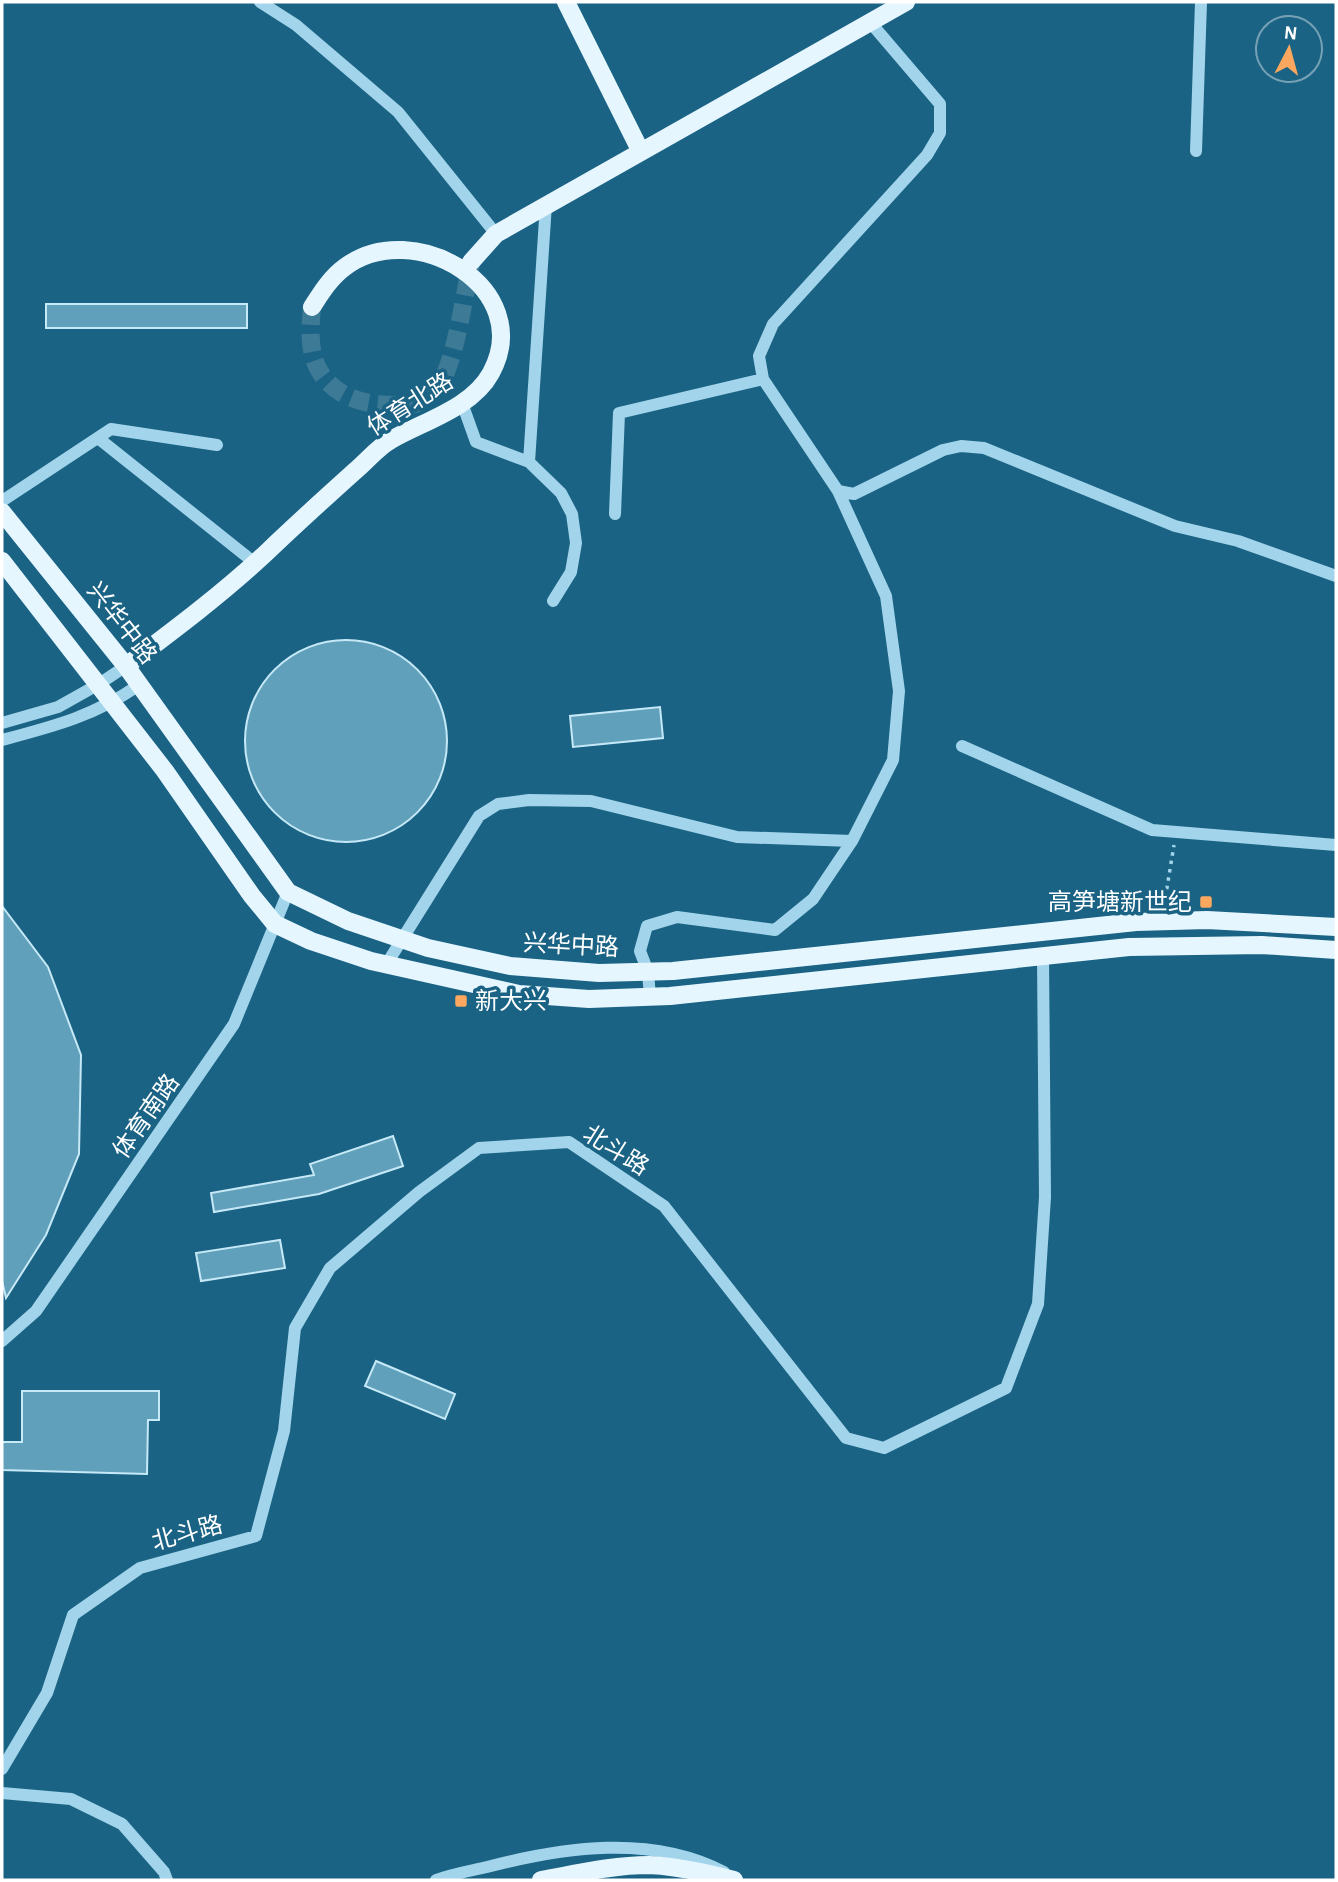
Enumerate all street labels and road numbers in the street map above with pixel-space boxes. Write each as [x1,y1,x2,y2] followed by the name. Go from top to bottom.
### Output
[362,368,458,440] street label: 体育北路
[82,577,162,669] street label: 兴华中路
[522,930,620,960] street label: 兴华中路
[108,1069,184,1163] street label: 体育南路
[579,1120,653,1180] street label: 北斗路
[149,1511,225,1555] street label: 北斗路

